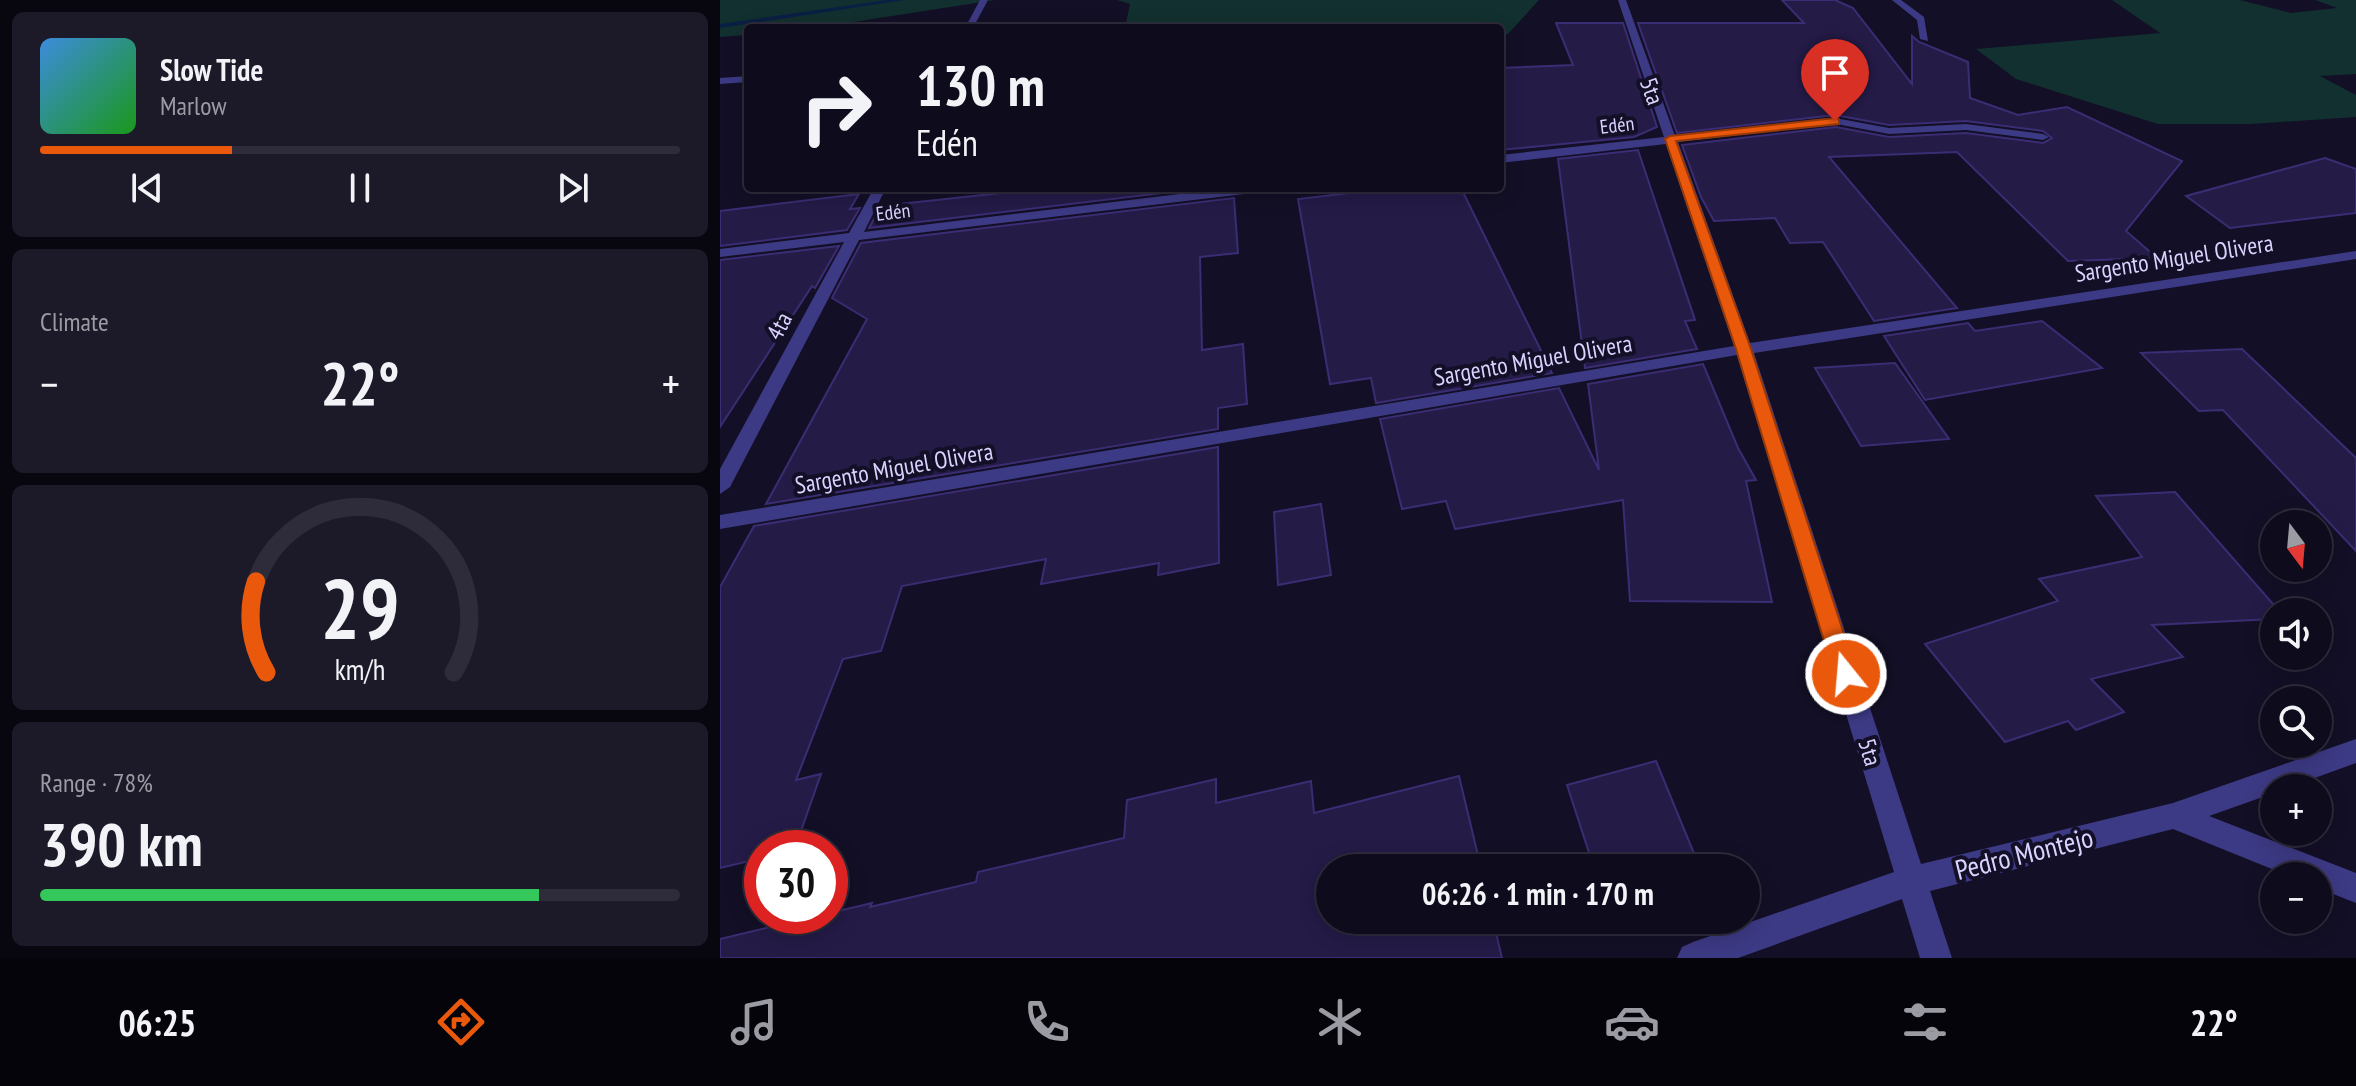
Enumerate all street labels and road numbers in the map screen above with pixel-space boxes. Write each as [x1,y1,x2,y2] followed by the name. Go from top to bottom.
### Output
[1633,73,1671,109] street label: 5ta
[1598,110,1636,140] street label: Edén
[874,197,912,227] street label: Edén
[2073,227,2275,289] street label: Sargento Miguel Olivera
[759,307,799,345] street label: 4ta
[1432,327,1634,393] street label: Sargento Miguel Olivera
[793,435,995,501] street label: Sargento Miguel Olivera
[1851,735,1889,769] street label: 5ta
[1951,818,2097,888] street label: Pedro Montejo

